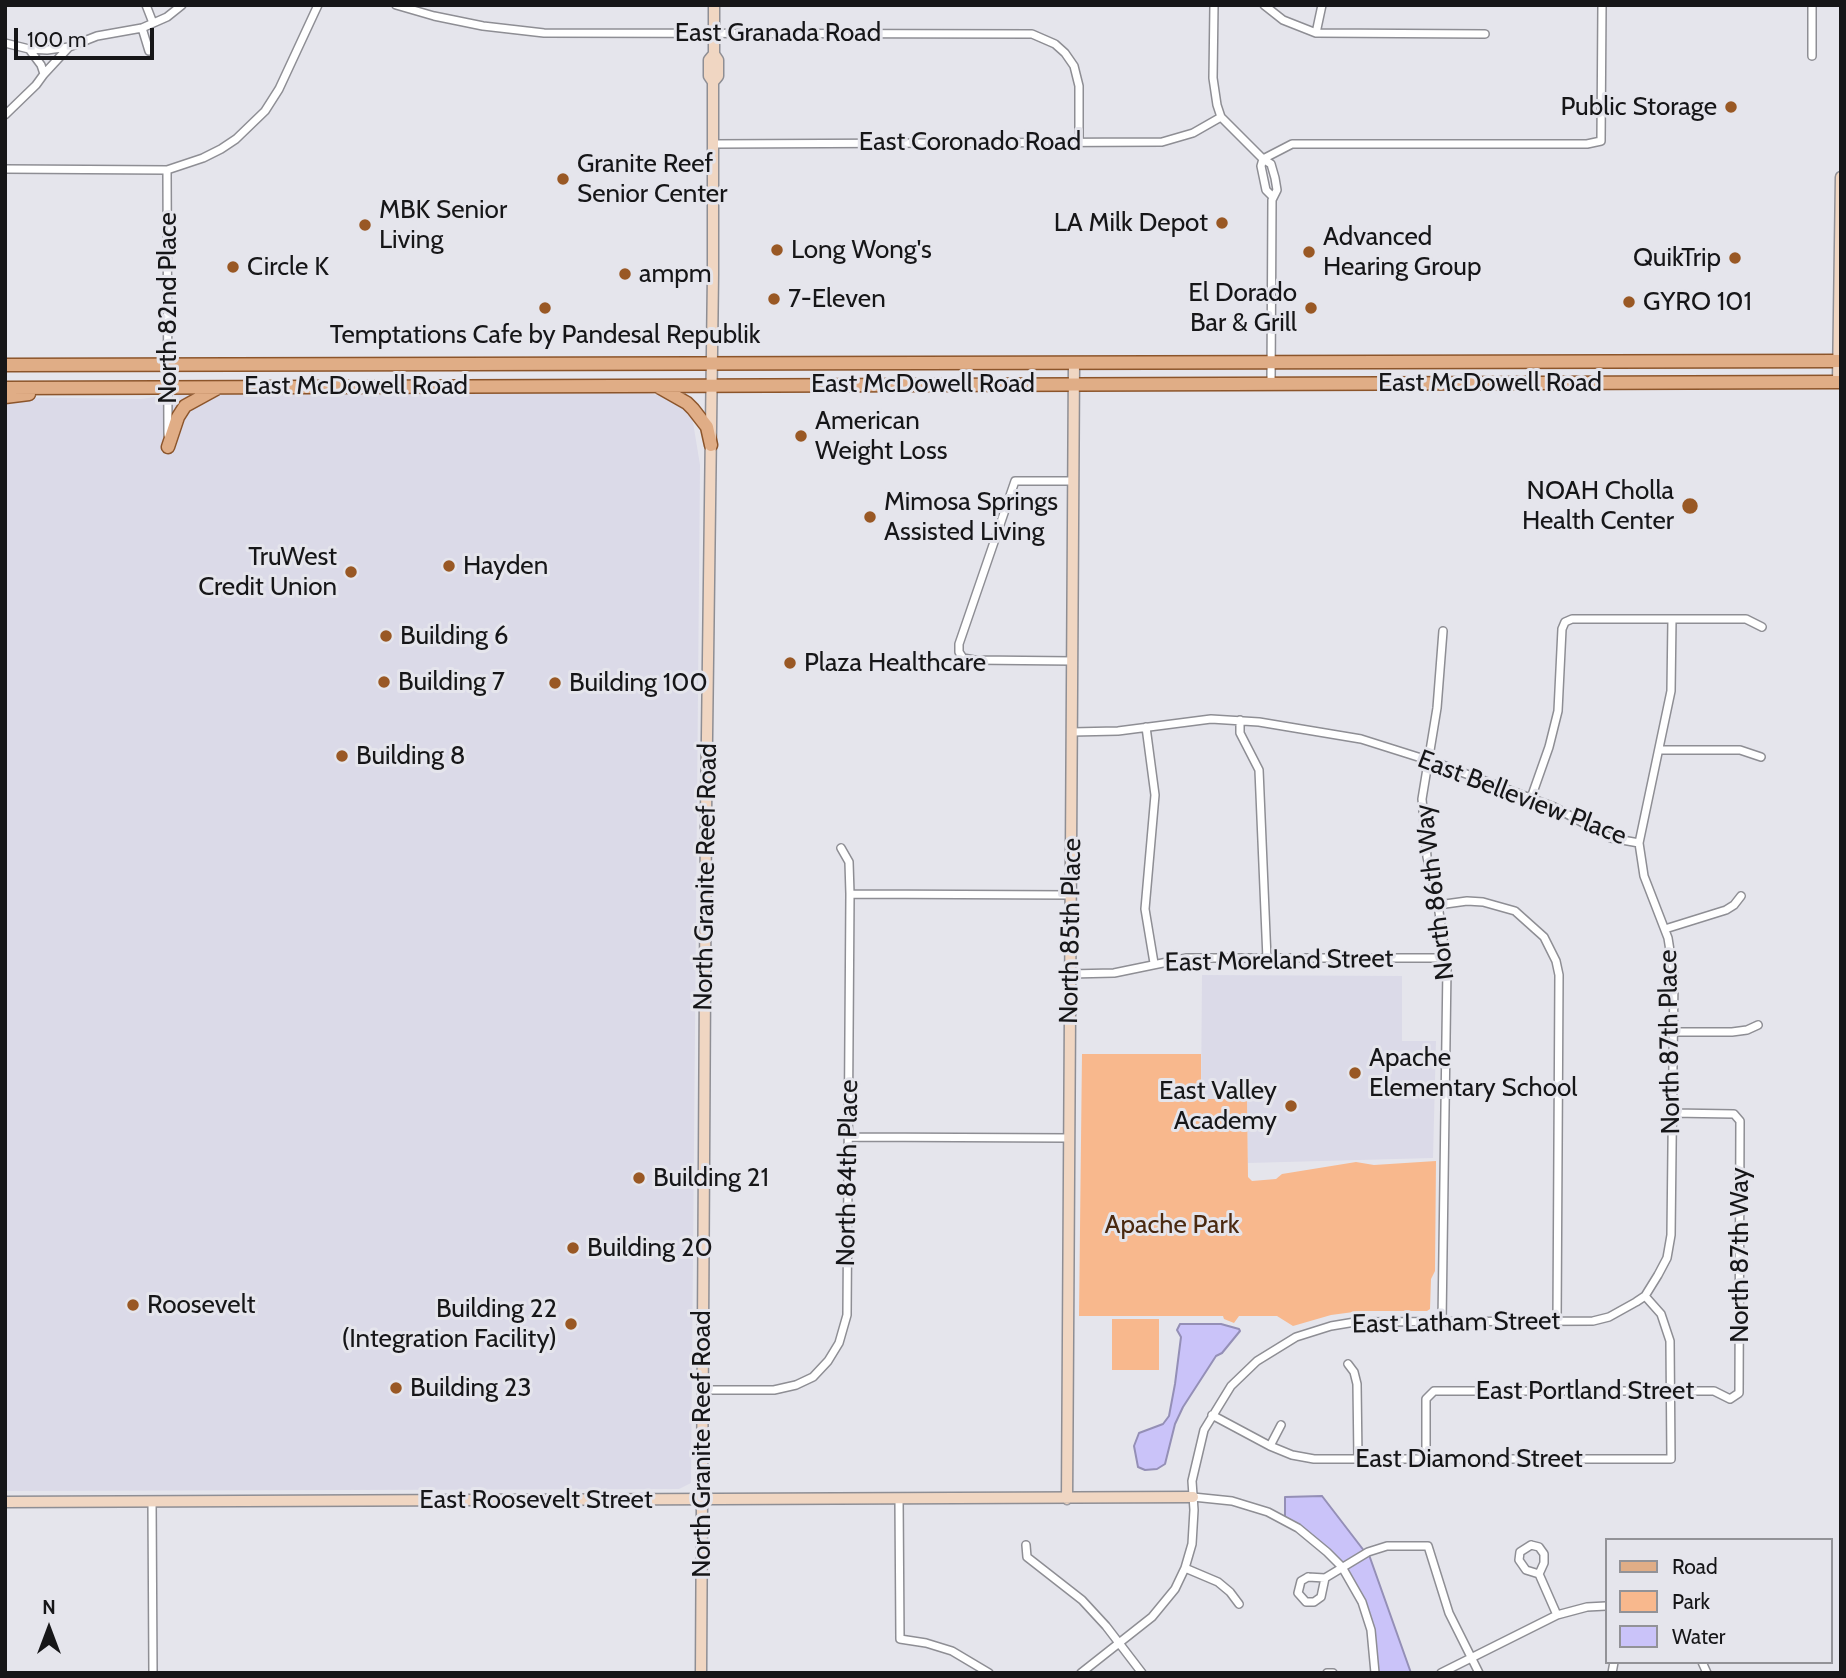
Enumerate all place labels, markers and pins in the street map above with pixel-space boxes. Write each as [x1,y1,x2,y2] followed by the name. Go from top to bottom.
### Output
[1560,91,1717,123] place label: Public Storage
[1723,99,1739,115] marker: Public Storage
[577,148,727,210] place label: Granite Reef Senior Center
[555,171,571,187] marker: Granite Reef Senior Center
[379,194,507,256] place label: MBK Senior Living
[1054,207,1208,239] place label: LA Milk Depot
[1214,215,1230,231] marker: LA Milk Depot
[357,217,373,233] marker: MBK Senior Living
[1323,221,1481,282] place label: Advanced Hearing Group
[791,234,932,266] place label: Long Wong's
[769,242,785,258] marker: Long Wong's
[1633,242,1721,274] place label: QuikTrip
[1301,244,1317,260] marker: Advanced Hearing Group
[1727,250,1743,266] marker: QuikTrip
[247,251,329,283] place label: Circle K
[639,258,712,290] place label: ampm
[225,259,241,275] marker: Circle K
[617,266,633,282] marker: ampm
[1188,277,1297,338] place label: El Dorado Bar & Grill
[788,283,886,315] place label: 7-Eleven
[1643,286,1752,318] place label: GYRO 101
[766,291,782,307] marker: 7-Eleven
[1621,294,1637,310] marker: GYRO 101
[537,300,553,316] marker: Temptations Cafe by Pandesal Republik
[1303,300,1319,316] marker: El Dorado Bar & Grill
[330,319,760,351] place label: Temptations Cafe by Pandesal Republik
[815,405,947,466] place label: American Weight Loss
[793,428,809,444] marker: American Weight Loss
[1522,475,1674,536] place label: NOAH Cholla Health Center
[884,486,1058,548] place label: Mimosa Springs Assisted Living
[1680,496,1700,516] marker: NOAH Cholla Health Center
[862,509,878,525] marker: Mimosa Springs Assisted Living
[198,541,337,602] place label: TruWest Credit Union
[463,550,548,582] place label: Hayden
[441,558,457,574] marker: Hayden
[343,564,359,580] marker: TruWest Credit Union
[400,620,509,652] place label: Building 6
[378,628,394,644] marker: Building 6
[804,647,986,679] place label: Plaza Healthcare
[782,655,798,671] marker: Plaza Healthcare
[398,666,505,698] place label: Building 7
[569,667,708,699] place label: Building 100
[376,674,392,690] marker: Building 7
[547,675,563,691] marker: Building 100
[356,740,466,772] place label: Building 8
[334,748,350,764] marker: Building 8
[1369,1042,1577,1104] place label: Apache Elementary School
[1347,1065,1363,1081] marker: Apache Elementary School
[1159,1075,1277,1136] place label: East Valley Academy
[1283,1098,1299,1114] marker: East Valley Academy
[653,1162,769,1194] place label: Building 21
[631,1170,647,1186] marker: Building 21
[587,1232,713,1264] place label: Building 20
[565,1240,581,1256] marker: Building 20
[147,1289,255,1321] place label: Roosevelt
[341,1293,557,1354] place label: Building 22 (Integration Facility)
[125,1297,141,1313] marker: Roosevelt
[563,1316,579,1332] marker: Building 22 (Integration Facility)
[410,1372,531,1404] place label: Building 23
[388,1380,404,1396] marker: Building 23

